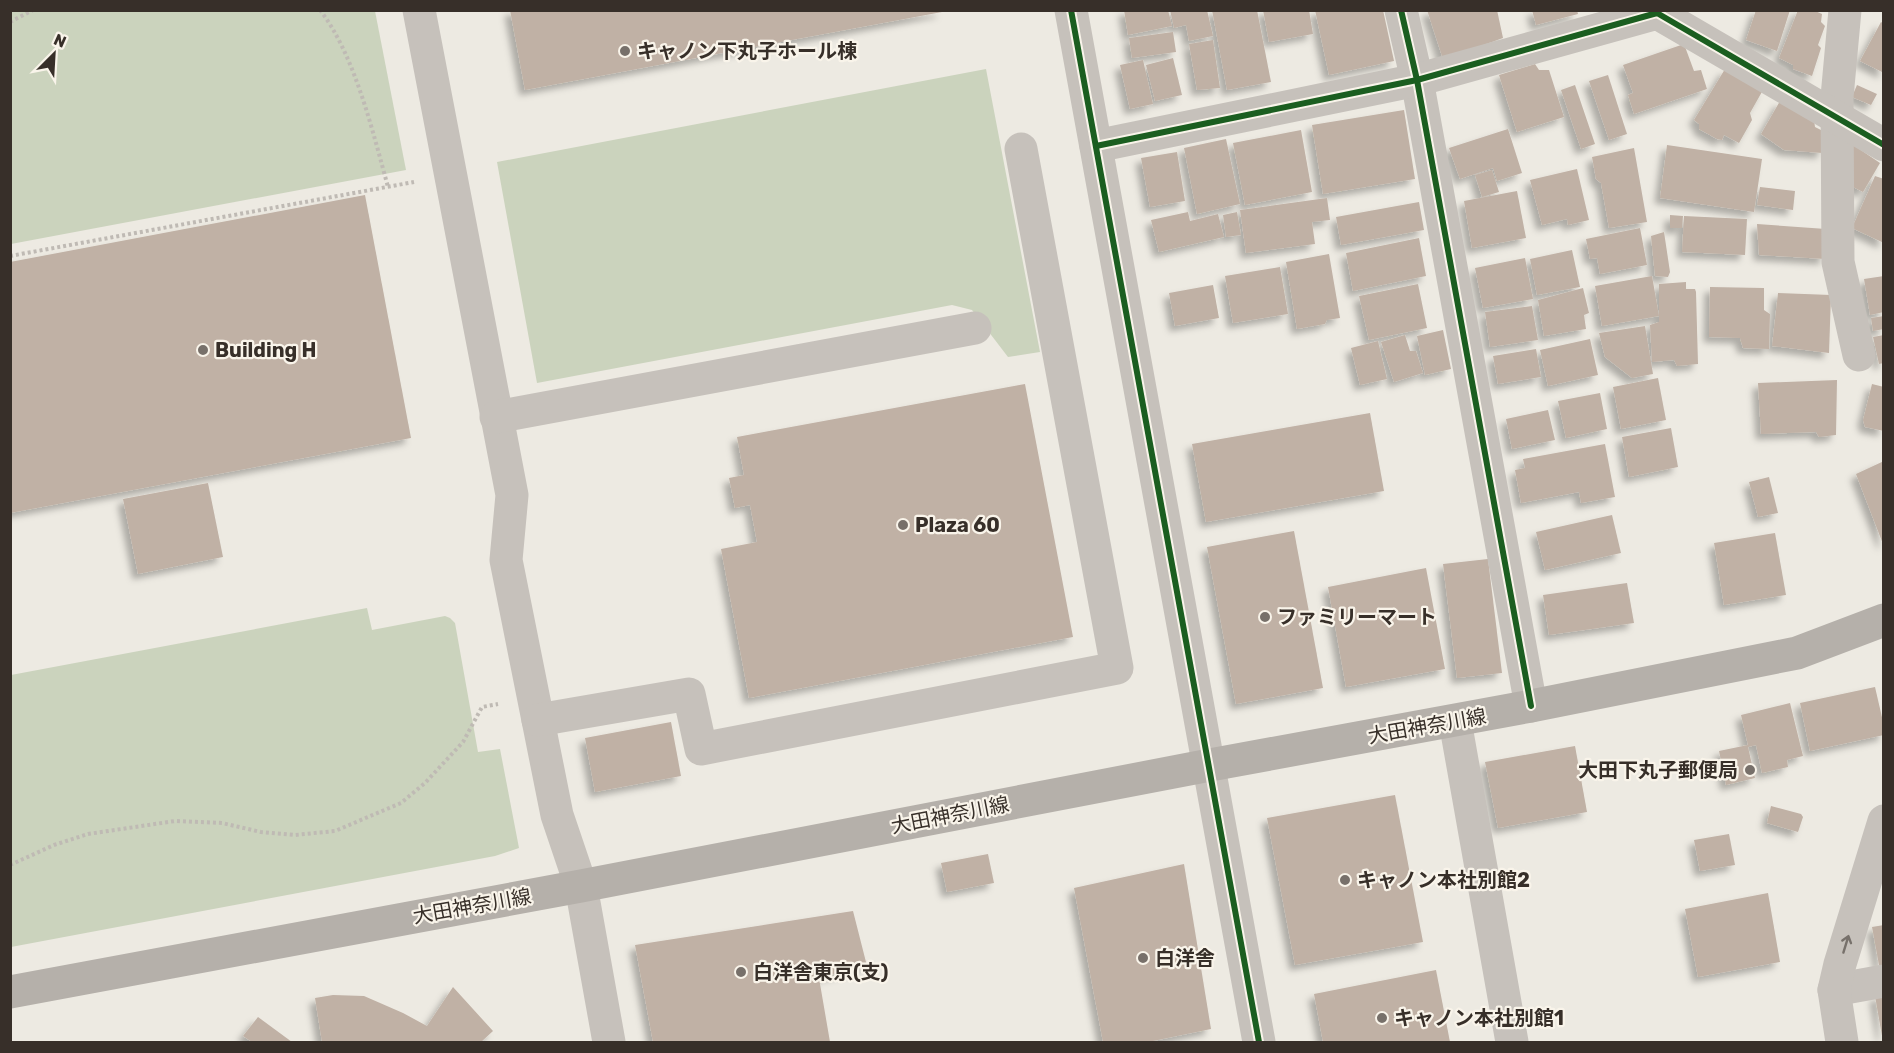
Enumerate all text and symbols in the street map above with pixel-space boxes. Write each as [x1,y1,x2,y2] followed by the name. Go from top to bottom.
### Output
[24,24,84,84] north arrow
[51,30,69,52] text: N
[637,39,857,63] place label: キャノン下丸子ホール棟
[618,44,632,58] marker: キャノン下丸子ホール棟
[215,338,316,362] place label: Building H
[196,343,210,357] marker: Building H
[915,513,1000,537] place label: Plaza 60
[896,518,910,532] marker: Plaza 60
[1277,605,1437,629] place label: ファミリーマート
[1258,610,1272,624] marker: ファミリーマート
[1366,704,1488,748] street label: 大田神奈川線
[1578,758,1738,782] place label: 大田下丸子郵便局
[1743,763,1757,777] marker: 大田下丸子郵便局
[889,792,1011,838] street label: 大田神奈川線
[1357,868,1530,892] place label: キャノン本社別館2
[1338,873,1352,887] marker: キャノン本社別館2
[411,884,533,928] street label: 大田神奈川線
[1841,935,1852,954] one-way arrow
[1155,946,1215,970] place label: 白洋舎
[1136,951,1150,965] marker: 白洋舎
[753,960,888,984] place label: 白洋舎東京(支)
[734,965,748,979] marker: 白洋舎東京(支)
[1394,1006,1564,1030] place label: キャノン本社別館1
[1375,1011,1389,1025] marker: キャノン本社別館1

